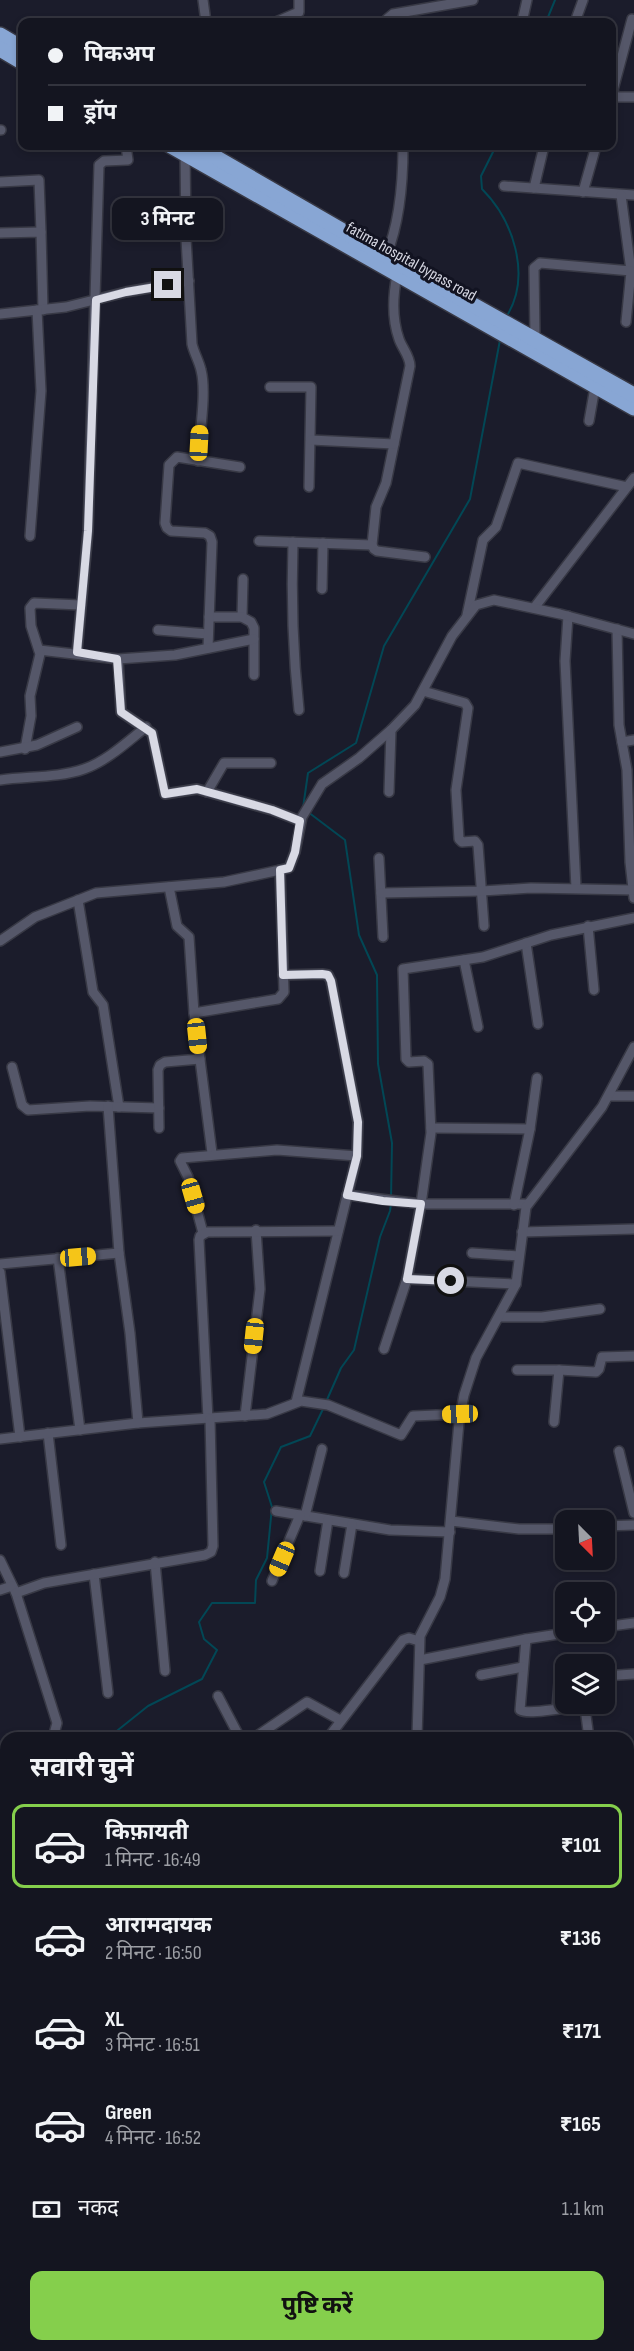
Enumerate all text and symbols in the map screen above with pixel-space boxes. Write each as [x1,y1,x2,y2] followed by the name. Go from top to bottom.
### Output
[84,41,155,68] text: पिकअप
[84,99,117,126] text: ड्रॉप
[112,198,224,240] callout: 3 मिनट
[140,207,195,231] text: 3 मिनट
[343,218,479,306] street label: fatima hospital bypass road
[154,271,181,298] route end
[189,425,209,461] car
[186,1017,208,1055] car
[179,1176,207,1216] car
[59,1246,97,1268] car
[437,1267,464,1294] route start
[243,1317,265,1355] car
[442,1404,478,1424] car
[555,1510,615,1570] north arrow
[555,1510,615,1714] map controls
[267,1539,297,1579] car
[555,1582,615,1642] button: locate
[555,1654,615,1714] button: layers
[30,1752,134,1784] text: सवारी चुनें
[33,1819,87,1873] icon: car
[105,1819,189,1846] text: किफ़ायती
[561,1832,601,1859] text: ₹101
[105,1848,201,1872] text: 1 मिनट · 16:49
[33,1912,87,1966] icon: car
[105,1912,212,1939] text: आरामदायक
[560,1925,601,1952] text: ₹136
[105,1941,202,1965] text: 2 मिनट · 16:50
[33,2005,87,2059] icon: car
[105,2006,124,2033] text: XL
[562,2018,601,2045] text: ₹171
[105,2033,200,2057] text: 3 मिनट · 16:51
[33,2098,87,2152] icon: car
[105,2099,152,2126] text: Green
[560,2111,601,2138] text: ₹165
[105,2126,201,2150] text: 4 मिनट · 16:52
[30,2193,63,2226] icon: cash
[78,2195,119,2222] text: नकद
[562,2197,604,2221] text: 1.1 km
[30,2271,604,2340] button: पुष्टि करें

